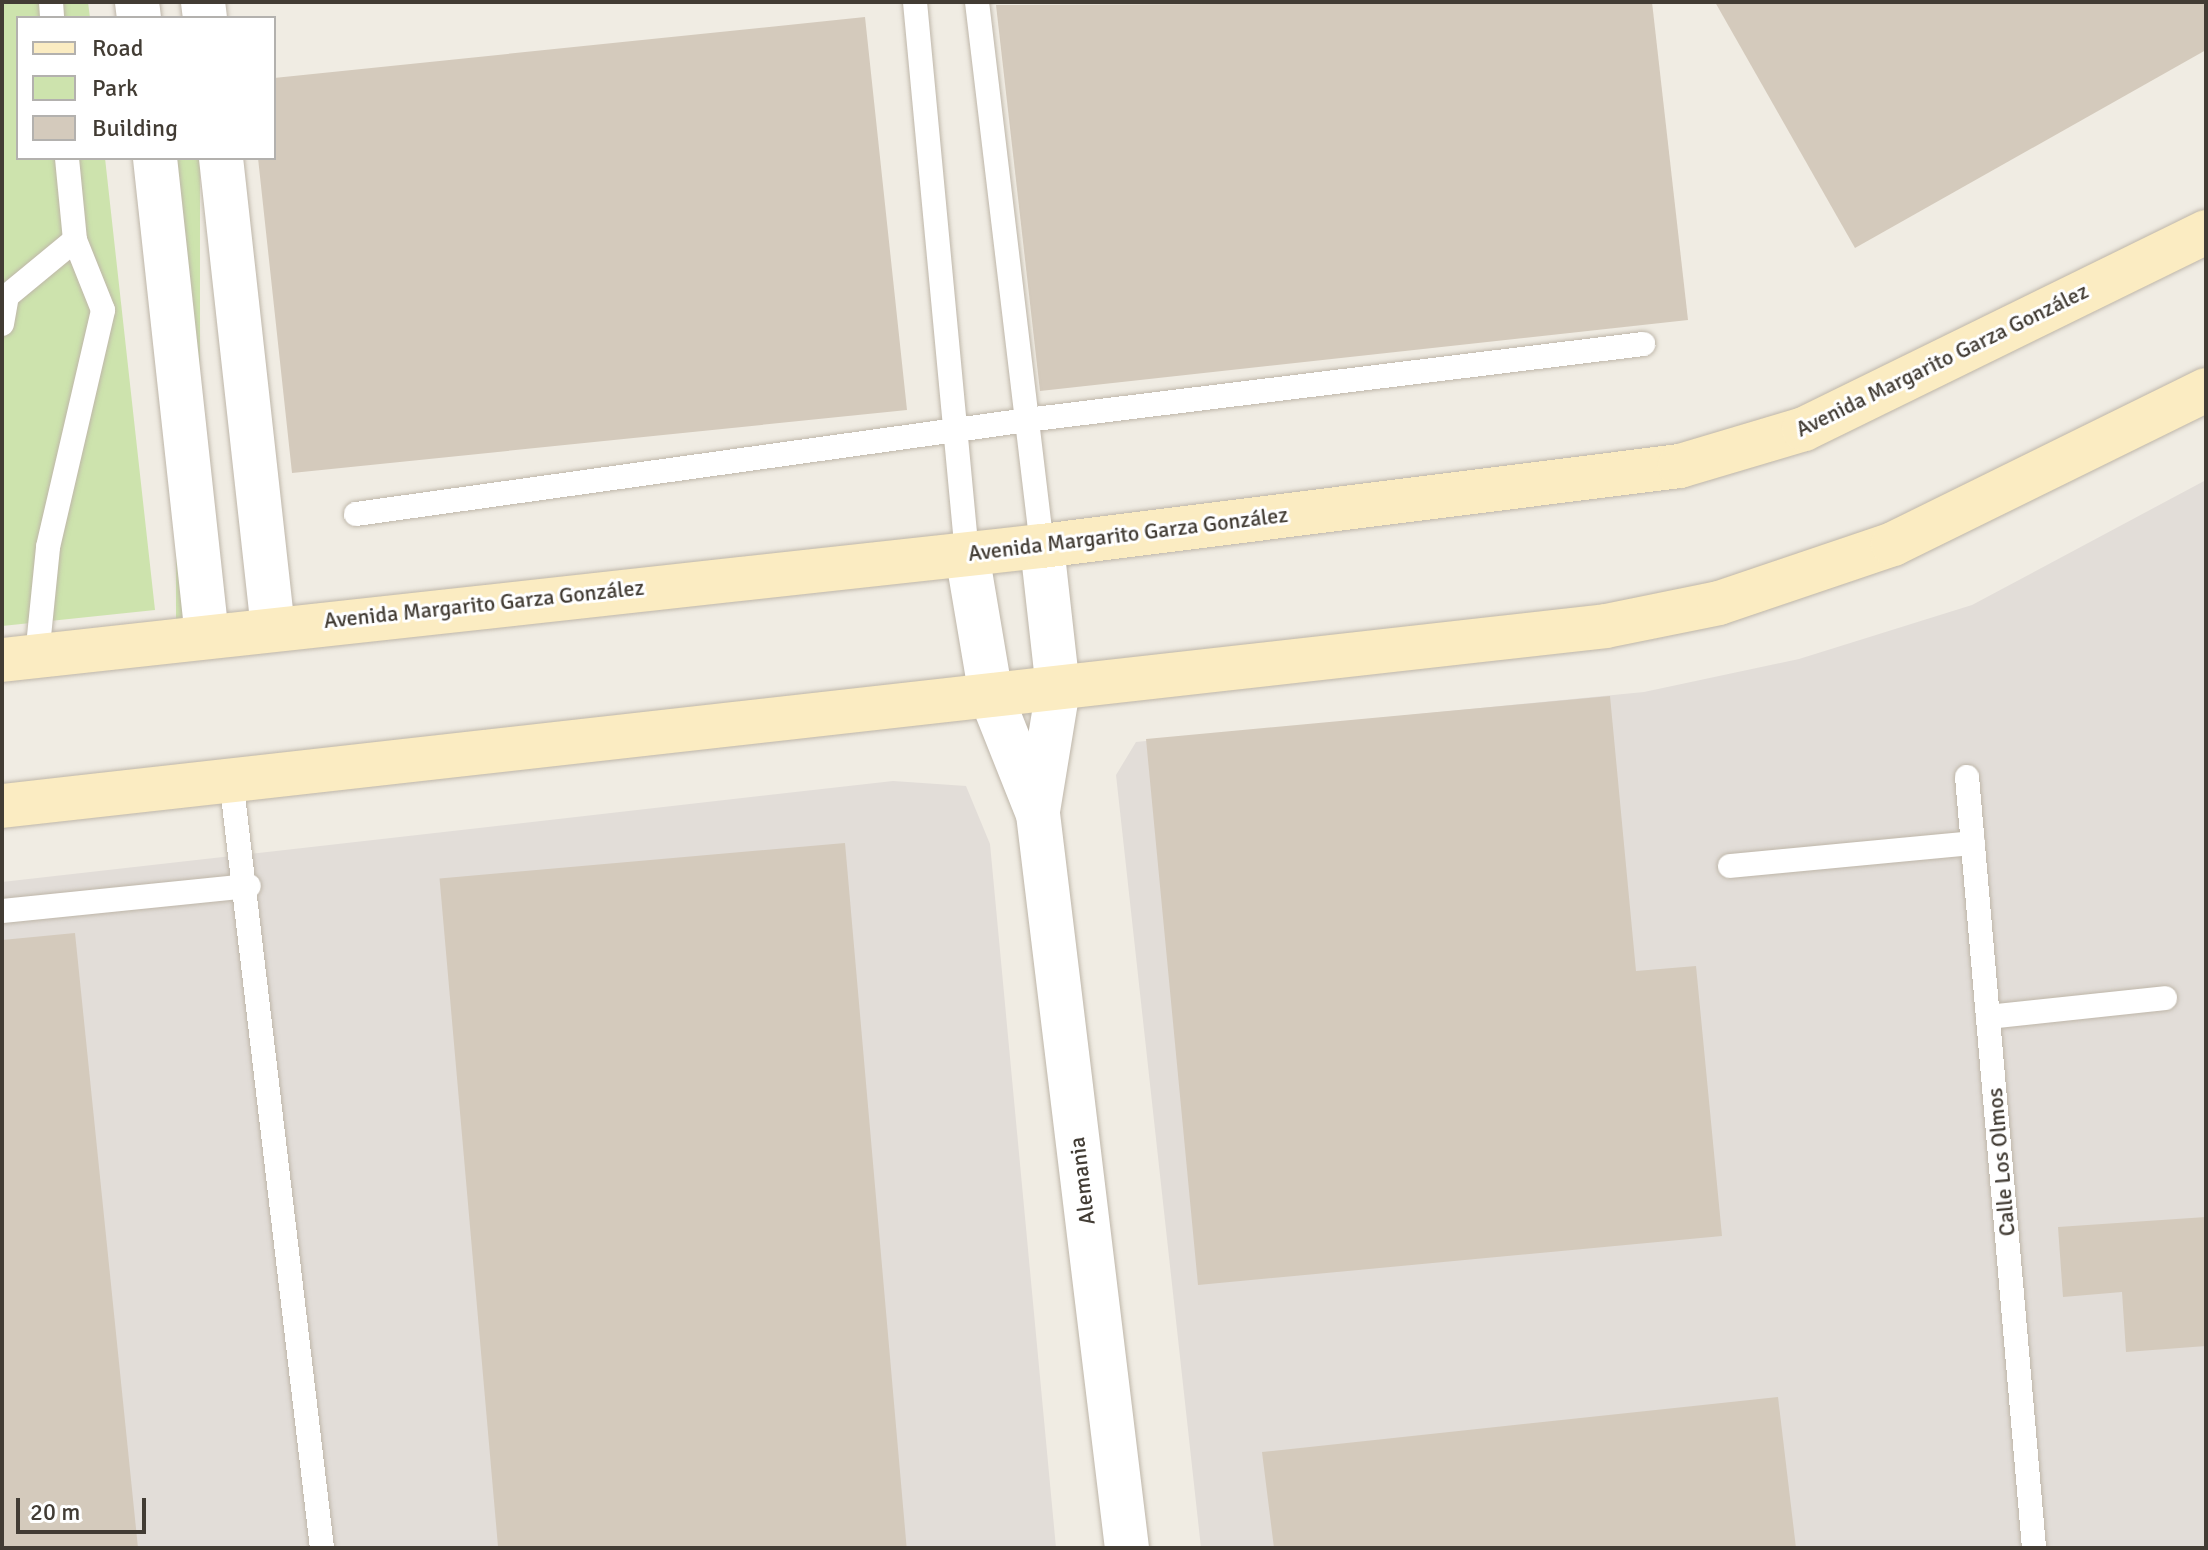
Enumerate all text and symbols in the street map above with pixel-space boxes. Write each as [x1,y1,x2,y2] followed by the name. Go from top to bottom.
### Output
[16,16,276,160] legend
[92,33,143,63] text: Road
[92,73,138,103] text: Park
[92,113,178,143] text: Building
[1791,278,2093,442] street label: Avenida Margarito Garza González
[967,501,1289,567] street label: Avenida Margarito Garza González
[322,574,646,634] street label: Avenida Margarito Garza González
[1981,1087,2021,1237] street label: Calle Los Olmos
[1064,1136,1100,1226] street label: Alemania
[20,1482,150,1532] scale bar
[30,1497,80,1527] text: 20 m

